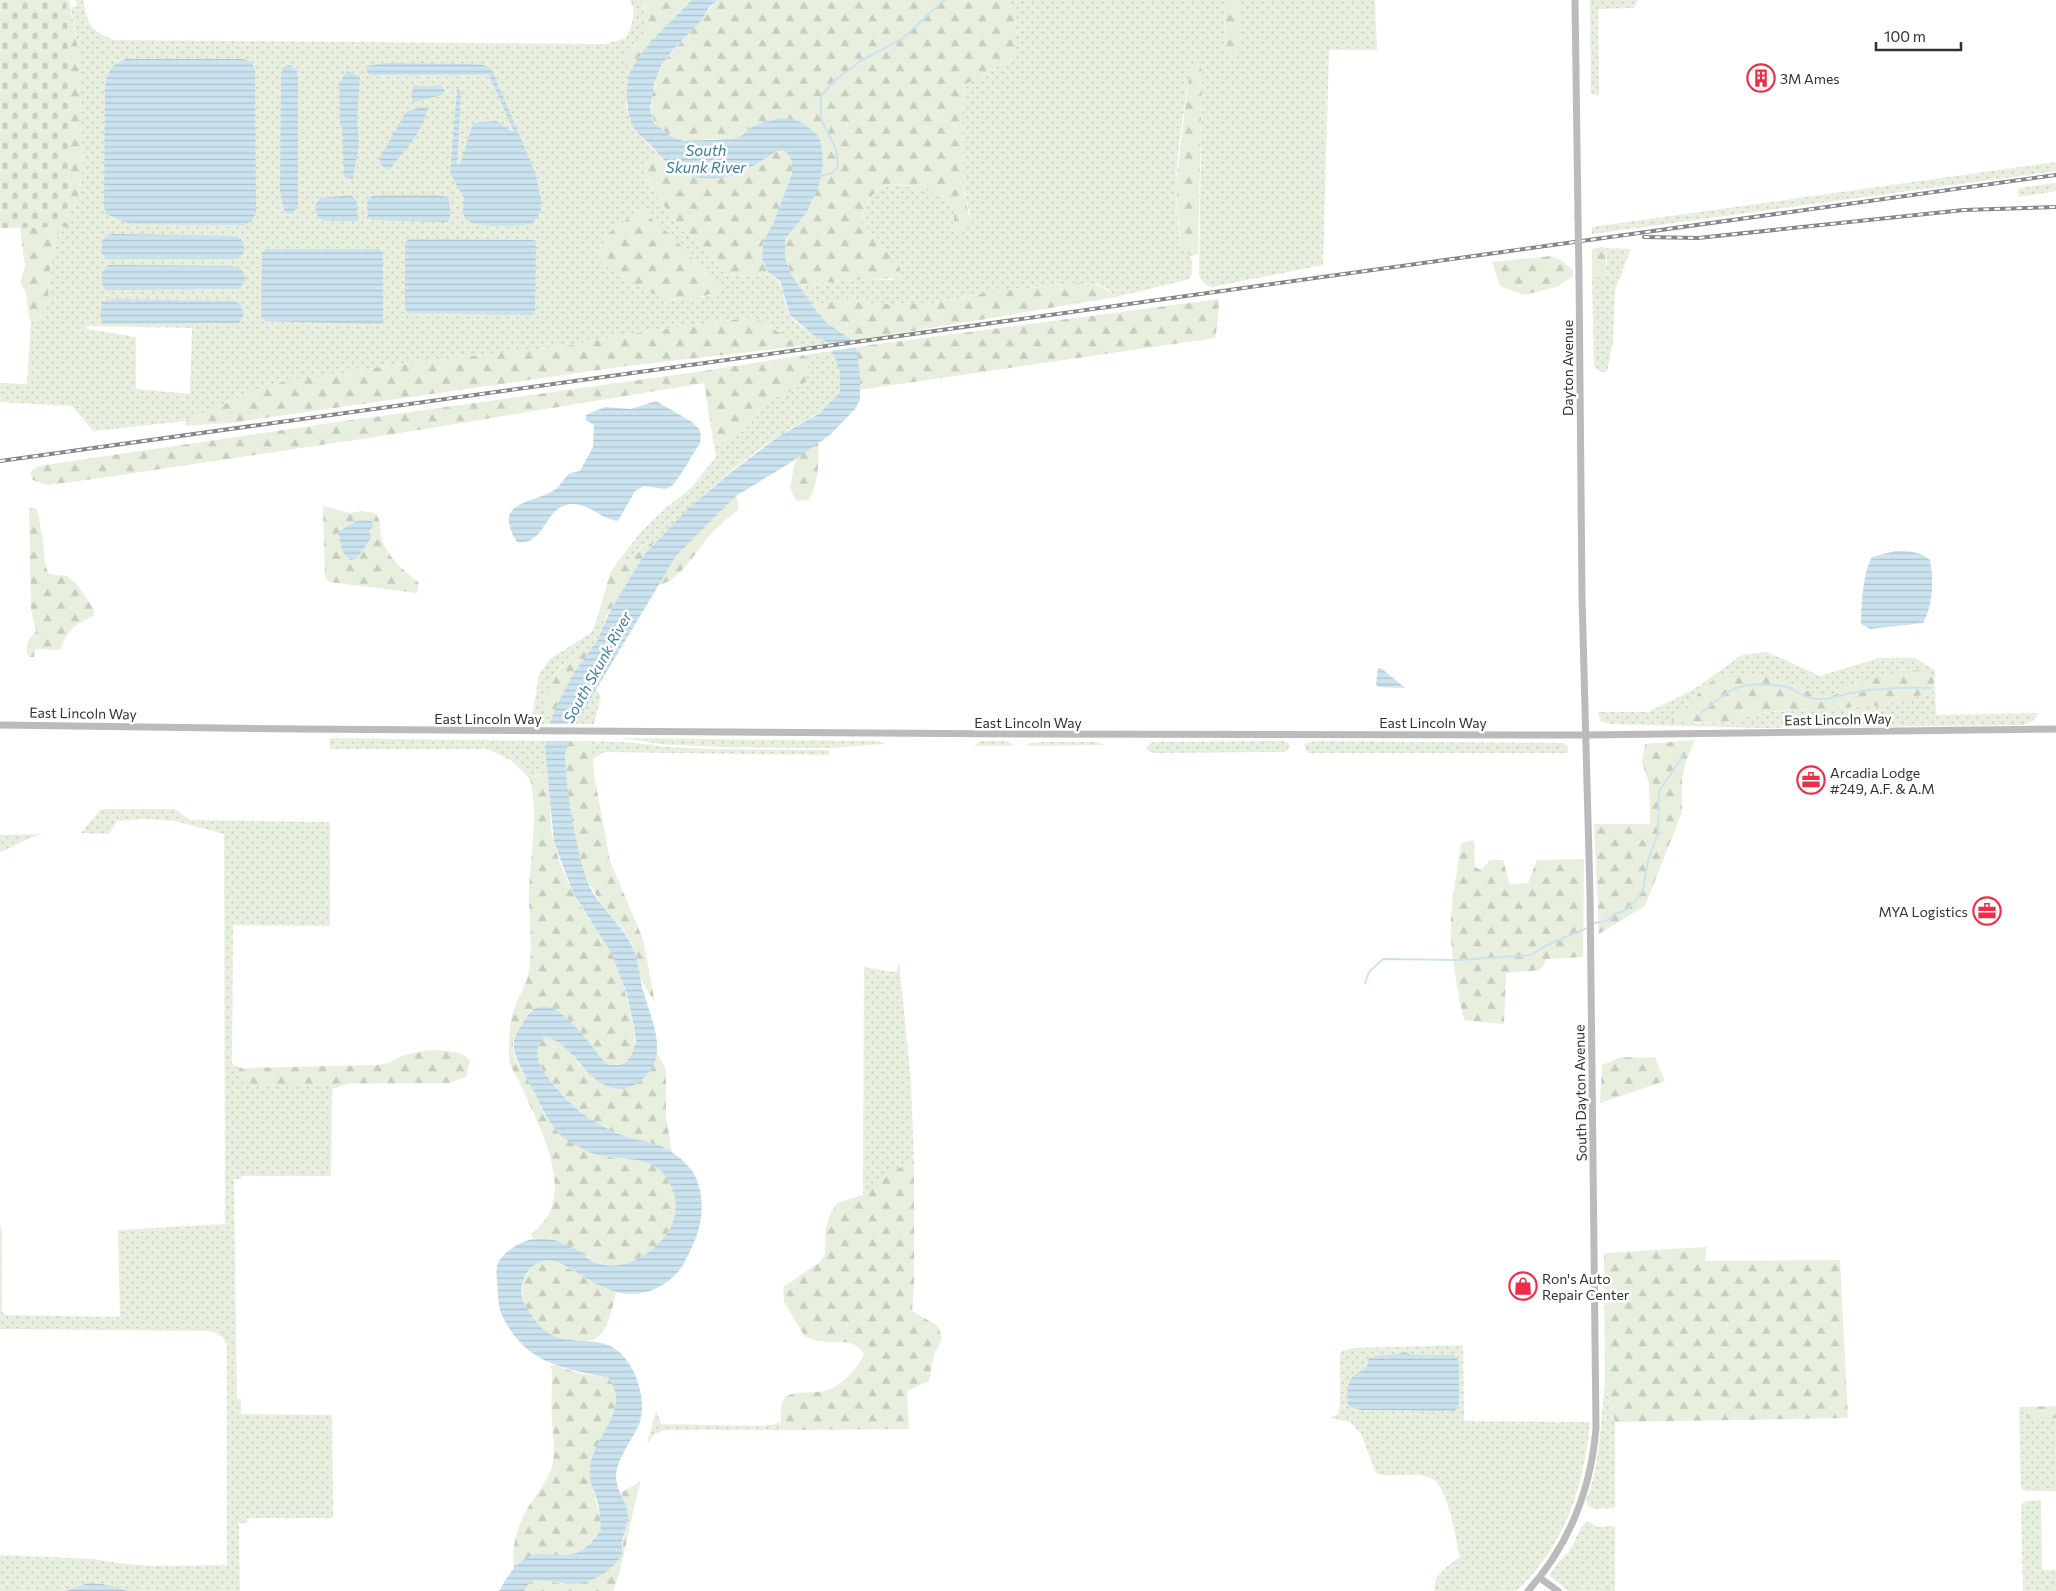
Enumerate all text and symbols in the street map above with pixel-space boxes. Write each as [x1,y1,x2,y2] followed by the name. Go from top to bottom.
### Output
[1876,20,1961,52] scale bar
[1884,27,1926,45] text: 100 m
[1746,63,1776,93] building icon: 3M Ames
[1780,70,1840,87] place label: 3M Ames
[666,141,747,176] water label: South Skunk River
[1559,320,1576,416] street label: Dayton Avenue
[559,608,635,726] water label: South Skunk River
[29,704,137,722] street label: East Lincoln Way
[434,710,542,727] street label: East Lincoln Way
[1784,710,1892,728] street label: East Lincoln Way
[974,714,1082,731] street label: East Lincoln Way
[1379,714,1487,731] street label: East Lincoln Way
[1830,764,1935,797] place label: Arcadia Lodge #249, A.F. & A.M
[1796,765,1826,795] office icon: Arcadia Lodge #249, A.F. & A.M
[1972,896,2002,926] office icon: MYA Logistics
[1879,903,1968,920] place label: MYA Logistics
[1570,1024,1590,1162] street label: South Dayton Avenue
[1542,1270,1630,1303] place label: Ron's Auto Repair Center
[1508,1271,1538,1301] shop icon: Ron's Auto Repair Center

